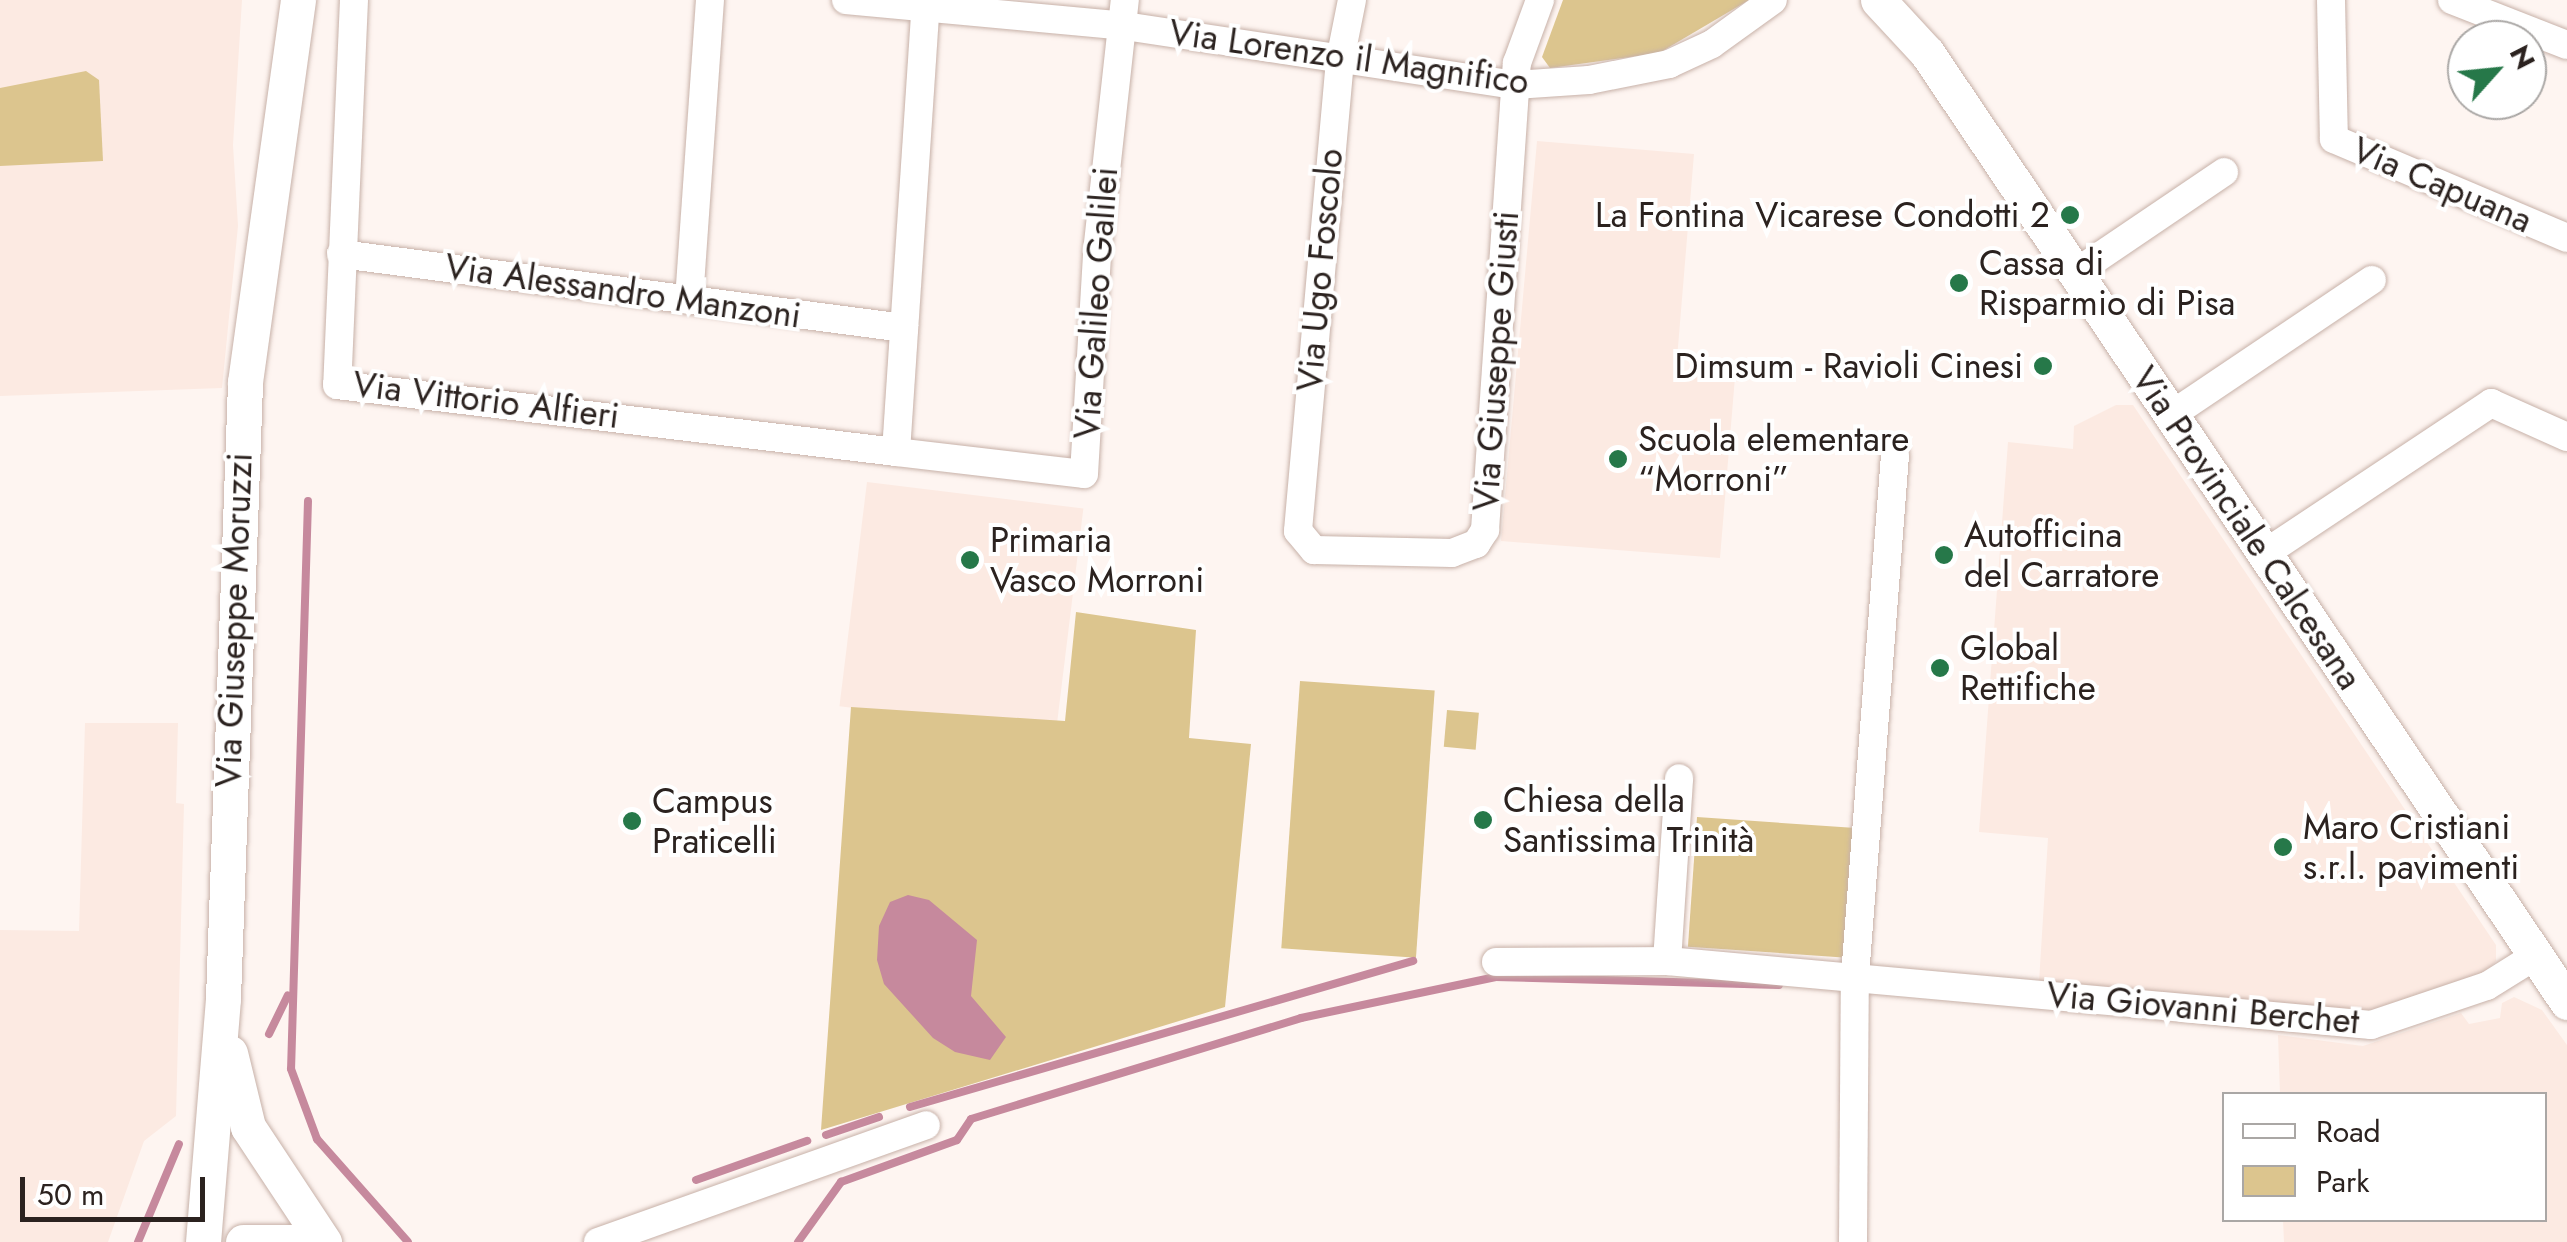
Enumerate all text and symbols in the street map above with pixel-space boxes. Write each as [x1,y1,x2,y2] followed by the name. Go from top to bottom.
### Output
[1167,11,1531,103] street label: Via Lorenzo il Magnifico
[2447,20,2547,120] north arrow
[2499,38,2546,76] text: N
[2346,128,2538,242] street label: Via Capuana
[1288,147,1352,393] street label: Via Ugo Foscolo
[1066,166,1126,440] street label: Via Galileo Galilei
[1595,194,2050,236] place label: La Fontina Vicarese Condotti 2
[2059,204,2081,226] marker: La Fontina Vicarese Condotti 2
[1465,209,1527,513] street label: Via Giuseppe Giusti
[1979,242,2235,324] place label: Cassa di Risparmio di Pisa
[442,245,804,337] street label: Via Alessandro Manzoni
[1948,272,1970,294] marker: Cassa di Risparmio di Pisa
[1674,345,2023,387] place label: Dimsum - Ravioli Cinesi
[2032,355,2054,377] marker: Dimsum - Ravioli Cinesi
[2123,359,2371,697] street label: Via Provinciale Calcesana
[351,363,621,437] street label: Via Vittorio Alfieri
[1638,418,1909,500] place label: Scuola elementare “Morroni”
[1607,448,1629,470] marker: Scuola elementare “Morroni”
[207,452,261,788] street label: Via Giuseppe Moruzzi
[1964,514,2159,596] place label: Autofficina del Carratore
[990,519,1204,601] place label: Primaria Vasco Morroni
[1933,544,1955,566] marker: Autofficina del Carratore
[959,549,981,571] marker: Primaria Vasco Morroni
[1960,627,2096,709] place label: Global Rettifiche
[1929,657,1951,679] marker: Global Rettifiche
[1503,779,1754,861] place label: Chiesa della Santissima Trinità
[652,780,777,862] place label: Campus Praticelli
[2303,806,2519,888] place label: Maro Cristiani s.r.l. pavimenti
[1472,809,1494,831] marker: Chiesa della Santissima Trinità
[621,810,643,832] marker: Campus Praticelli
[2272,836,2294,858] marker: Maro Cristiani s.r.l. pavimenti
[2045,973,2361,1043] street label: Via Giovanni Berchet
[2222,1092,2547,1222] legend
[2316,1110,2381,1153] text: Road
[25,1157,210,1219] scale bar
[2316,1160,2369,1203] text: Park
[37,1173,104,1216] text: 50 m

